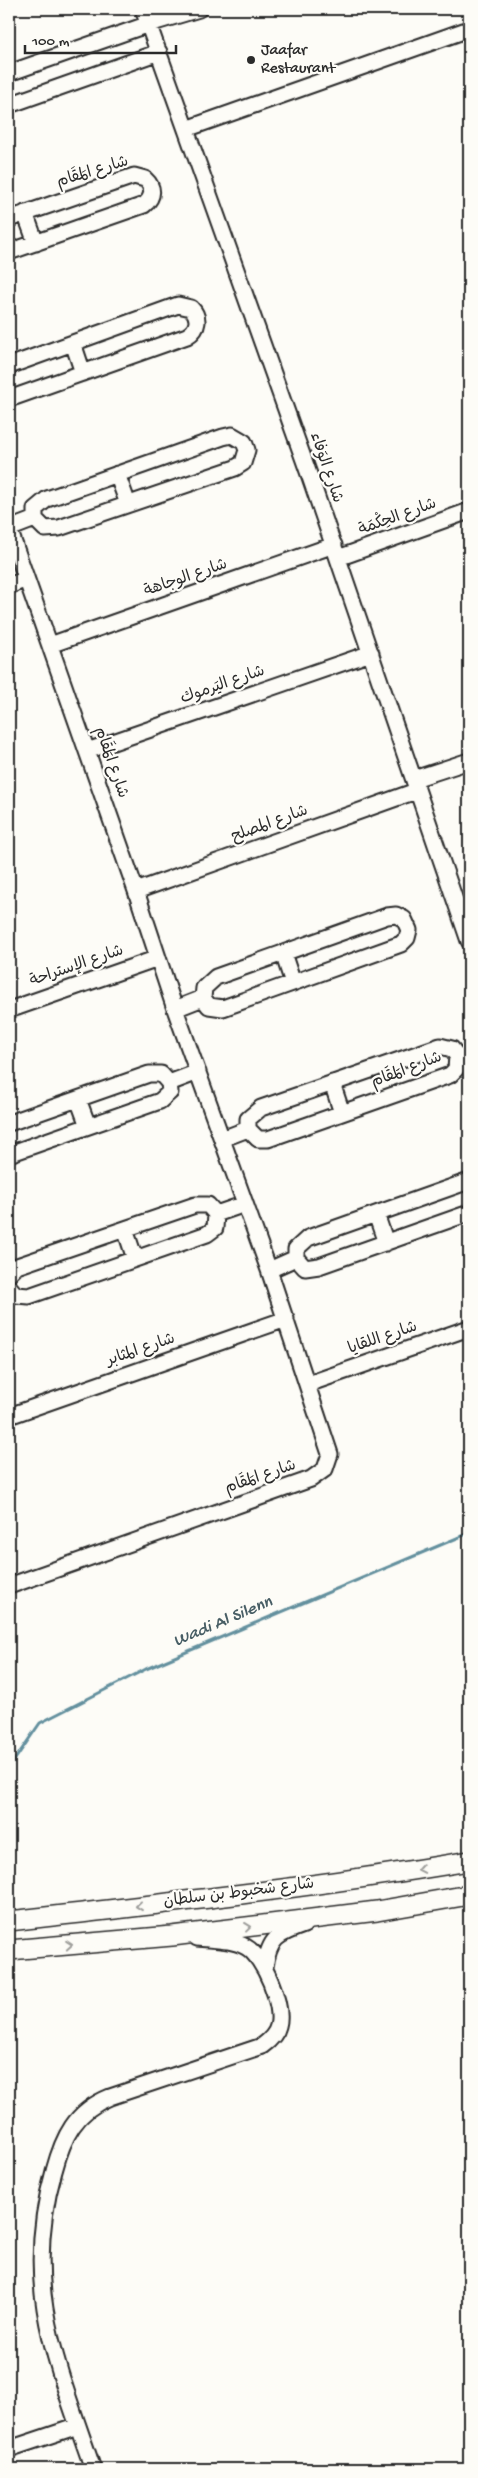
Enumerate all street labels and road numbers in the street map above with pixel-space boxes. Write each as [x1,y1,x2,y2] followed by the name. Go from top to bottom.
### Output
[54,150,131,193] street label: شارع المَقَام
[304,430,346,506] street label: شارع الوَفاء
[355,492,440,541] street label: شارع الحِكْمَة
[141,555,230,602] street label: شارع الوجاهة
[178,663,268,709] street label: شارع اليَرموك
[89,724,134,801] street label: شارع المَقَام
[229,802,311,848] street label: شارع المصلح
[27,941,126,992] street label: شارع الإستراحة
[368,1046,445,1093] street label: شارع المَقَام
[346,1318,420,1360] street label: شارع اللقايا
[102,1330,178,1372] street label: شارع المثابر
[222,1454,299,1499] street label: شارع المَقَام
[163,1875,315,1913] street label: شارع شخبوط بن سلطان

